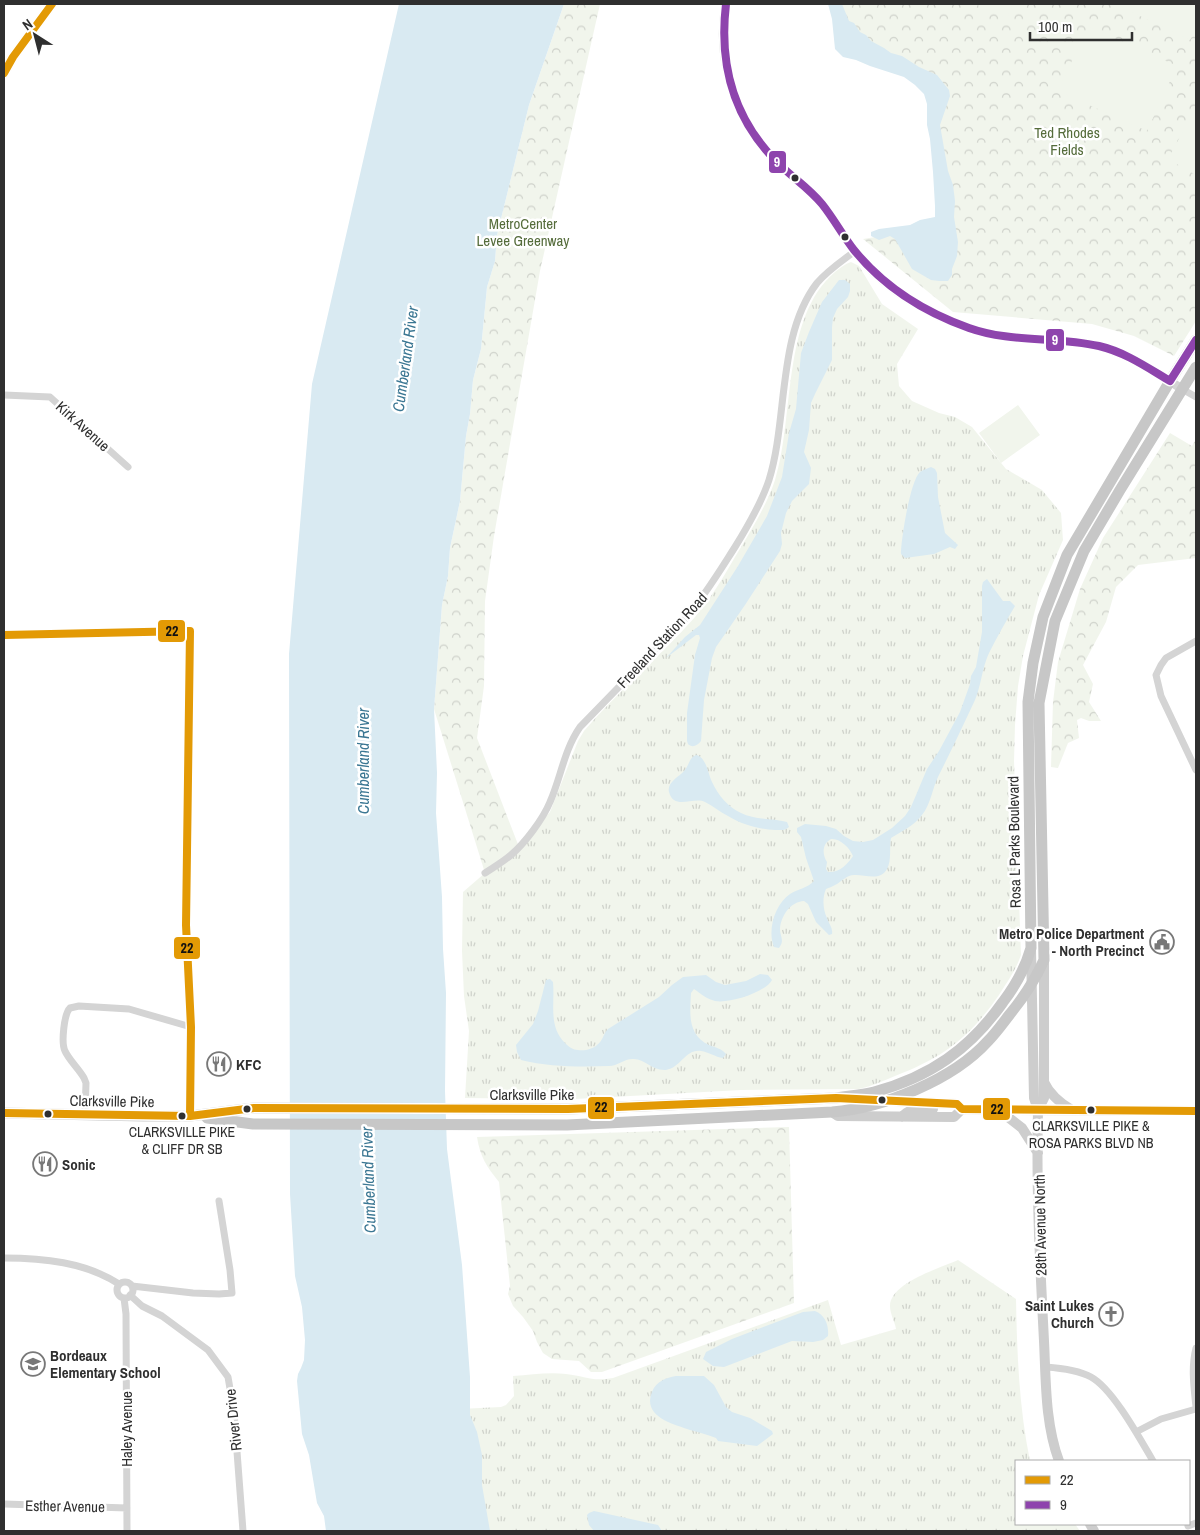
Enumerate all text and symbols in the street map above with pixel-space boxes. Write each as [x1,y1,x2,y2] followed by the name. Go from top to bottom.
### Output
[10,10,60,60] north arrow
[1030,10,1132,42] scale bar
[19,15,36,34] text: N
[1038,16,1072,37] text: 100 m
[1034,122,1100,160] park label: Ted Rhodes Fields
[768,150,787,174] line badge: 9
[774,153,780,171] text: 9
[790,173,800,183] unlabelled marker
[477,213,570,251] park label: MetroCenter Levee Greenway
[840,232,850,242] unlabelled marker
[387,304,423,413] water label: Cumberland River
[1045,328,1065,352] line badge: 9
[1052,331,1058,349] text: 9
[51,396,115,456] street label: Kirk Avenue
[612,588,712,692] street label: Freeland Station Road
[157,619,186,643] line badge: 22
[166,622,178,640] text: 22
[352,707,374,814] water label: Cumberland River
[1002,776,1026,908] street label: Rosa L Parks Boulevard
[999,923,1144,961] place label: Metro Police Department - North Precinct
[1149,929,1175,955] public building icon: Metro Police Department - North Precinct
[173,936,201,960] line badge: 22
[181,939,193,957] text: 22
[206,1051,232,1077] restaurant icon: KFC
[236,1054,261,1075] place label: KFC
[490,1084,575,1105] street label: Clarksville Pike
[69,1090,155,1112] street label: Clarksville Pike
[877,1095,887,1105] unlabelled marker
[587,1096,615,1120] line badge: 22
[982,1097,1011,1121] line badge: 22
[595,1098,607,1116] text: 22
[991,1100,1003,1118] text: 22
[242,1104,252,1114] unlabelled marker
[1086,1105,1096,1115] marker: CLARKSVILLE PIKE & ROSA PARKS BLVD NB
[43,1109,53,1119] unlabelled marker
[177,1111,187,1121] marker: CLARKSVILLE PIKE & CLIFF DR SB
[1029,1117,1154,1152] place label: CLARKSVILLE PIKE & ROSA PARKS BLVD NB
[129,1123,235,1158] place label: CLARKSVILLE PIKE & CLIFF DR SB
[355,1126,381,1234] water label: Cumberland River
[32,1151,58,1177] restaurant icon: Sonic
[62,1154,96,1175] place label: Sonic
[1029,1174,1051,1276] street label: 28th Avenue North
[1025,1295,1094,1333] place label: Saint Lukes Church
[1098,1301,1124,1327] church icon: Saint Lukes Church
[50,1345,161,1383] place label: Bordeaux Elementary School
[20,1351,46,1377] school or university icon: Bordeaux Elementary School
[219,1388,247,1452] street label: River Drive
[116,1391,137,1467] street label: Haley Avenue
[1015,1460,1190,1525] legend
[1060,1469,1074,1490] text: 22
[1060,1494,1067,1515] text: 9
[25,1495,105,1517] street label: Esther Avenue

